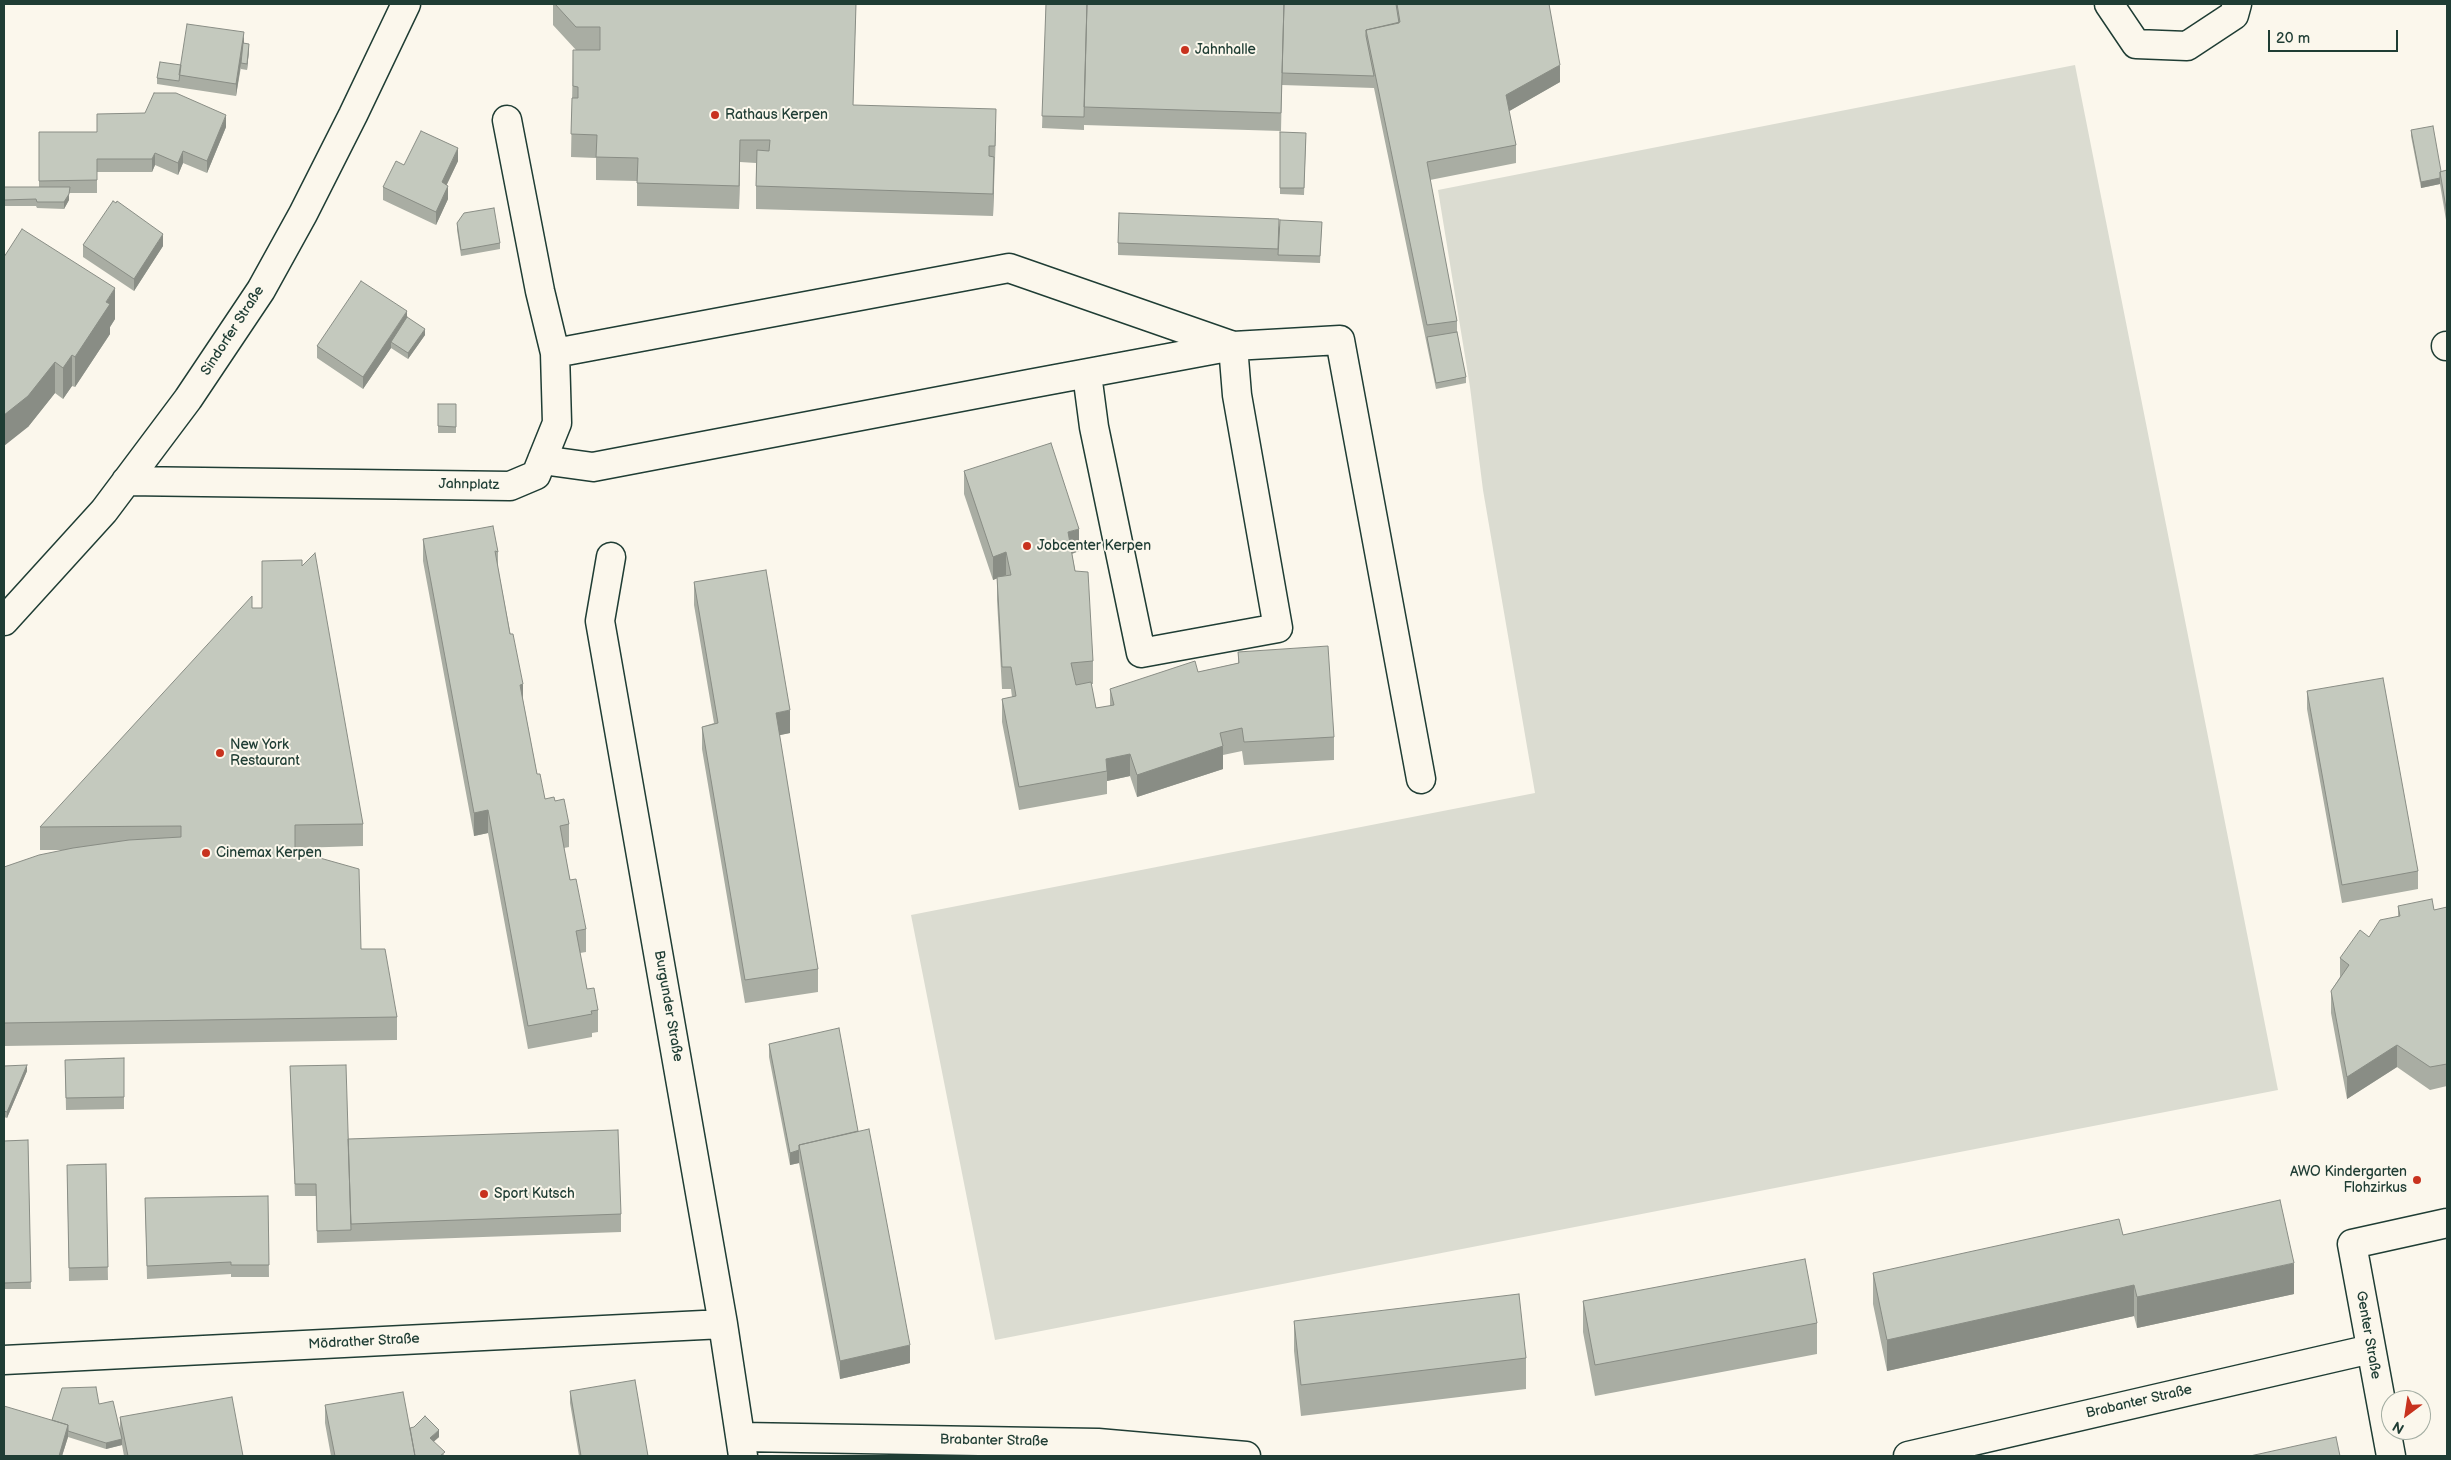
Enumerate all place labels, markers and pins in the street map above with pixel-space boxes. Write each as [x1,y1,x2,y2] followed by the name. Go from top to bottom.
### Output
[1195,42,1256,58] place label: Jahnhalle
[1179,44,1191,56] marker: Jahnhalle
[725,107,828,123] place label: Rathaus Kerpen
[709,109,721,121] marker: Rathaus Kerpen
[1037,538,1151,554] place label: Jobcenter Kerpen
[1021,540,1033,552] marker: Jobcenter Kerpen
[230,737,300,770] place label: New York Restaurant
[214,747,226,759] marker: New York Restaurant
[216,845,322,861] place label: Cinemax Kerpen
[200,847,212,859] marker: Cinemax Kerpen
[2290,1164,2407,1196] place label: AWO Kindergarten Flohzirkus
[2411,1174,2423,1186] marker: AWO Kindergarten Flohzirkus
[494,1186,575,1202] place label: Sport Kutsch
[478,1188,490,1200] marker: Sport Kutsch

